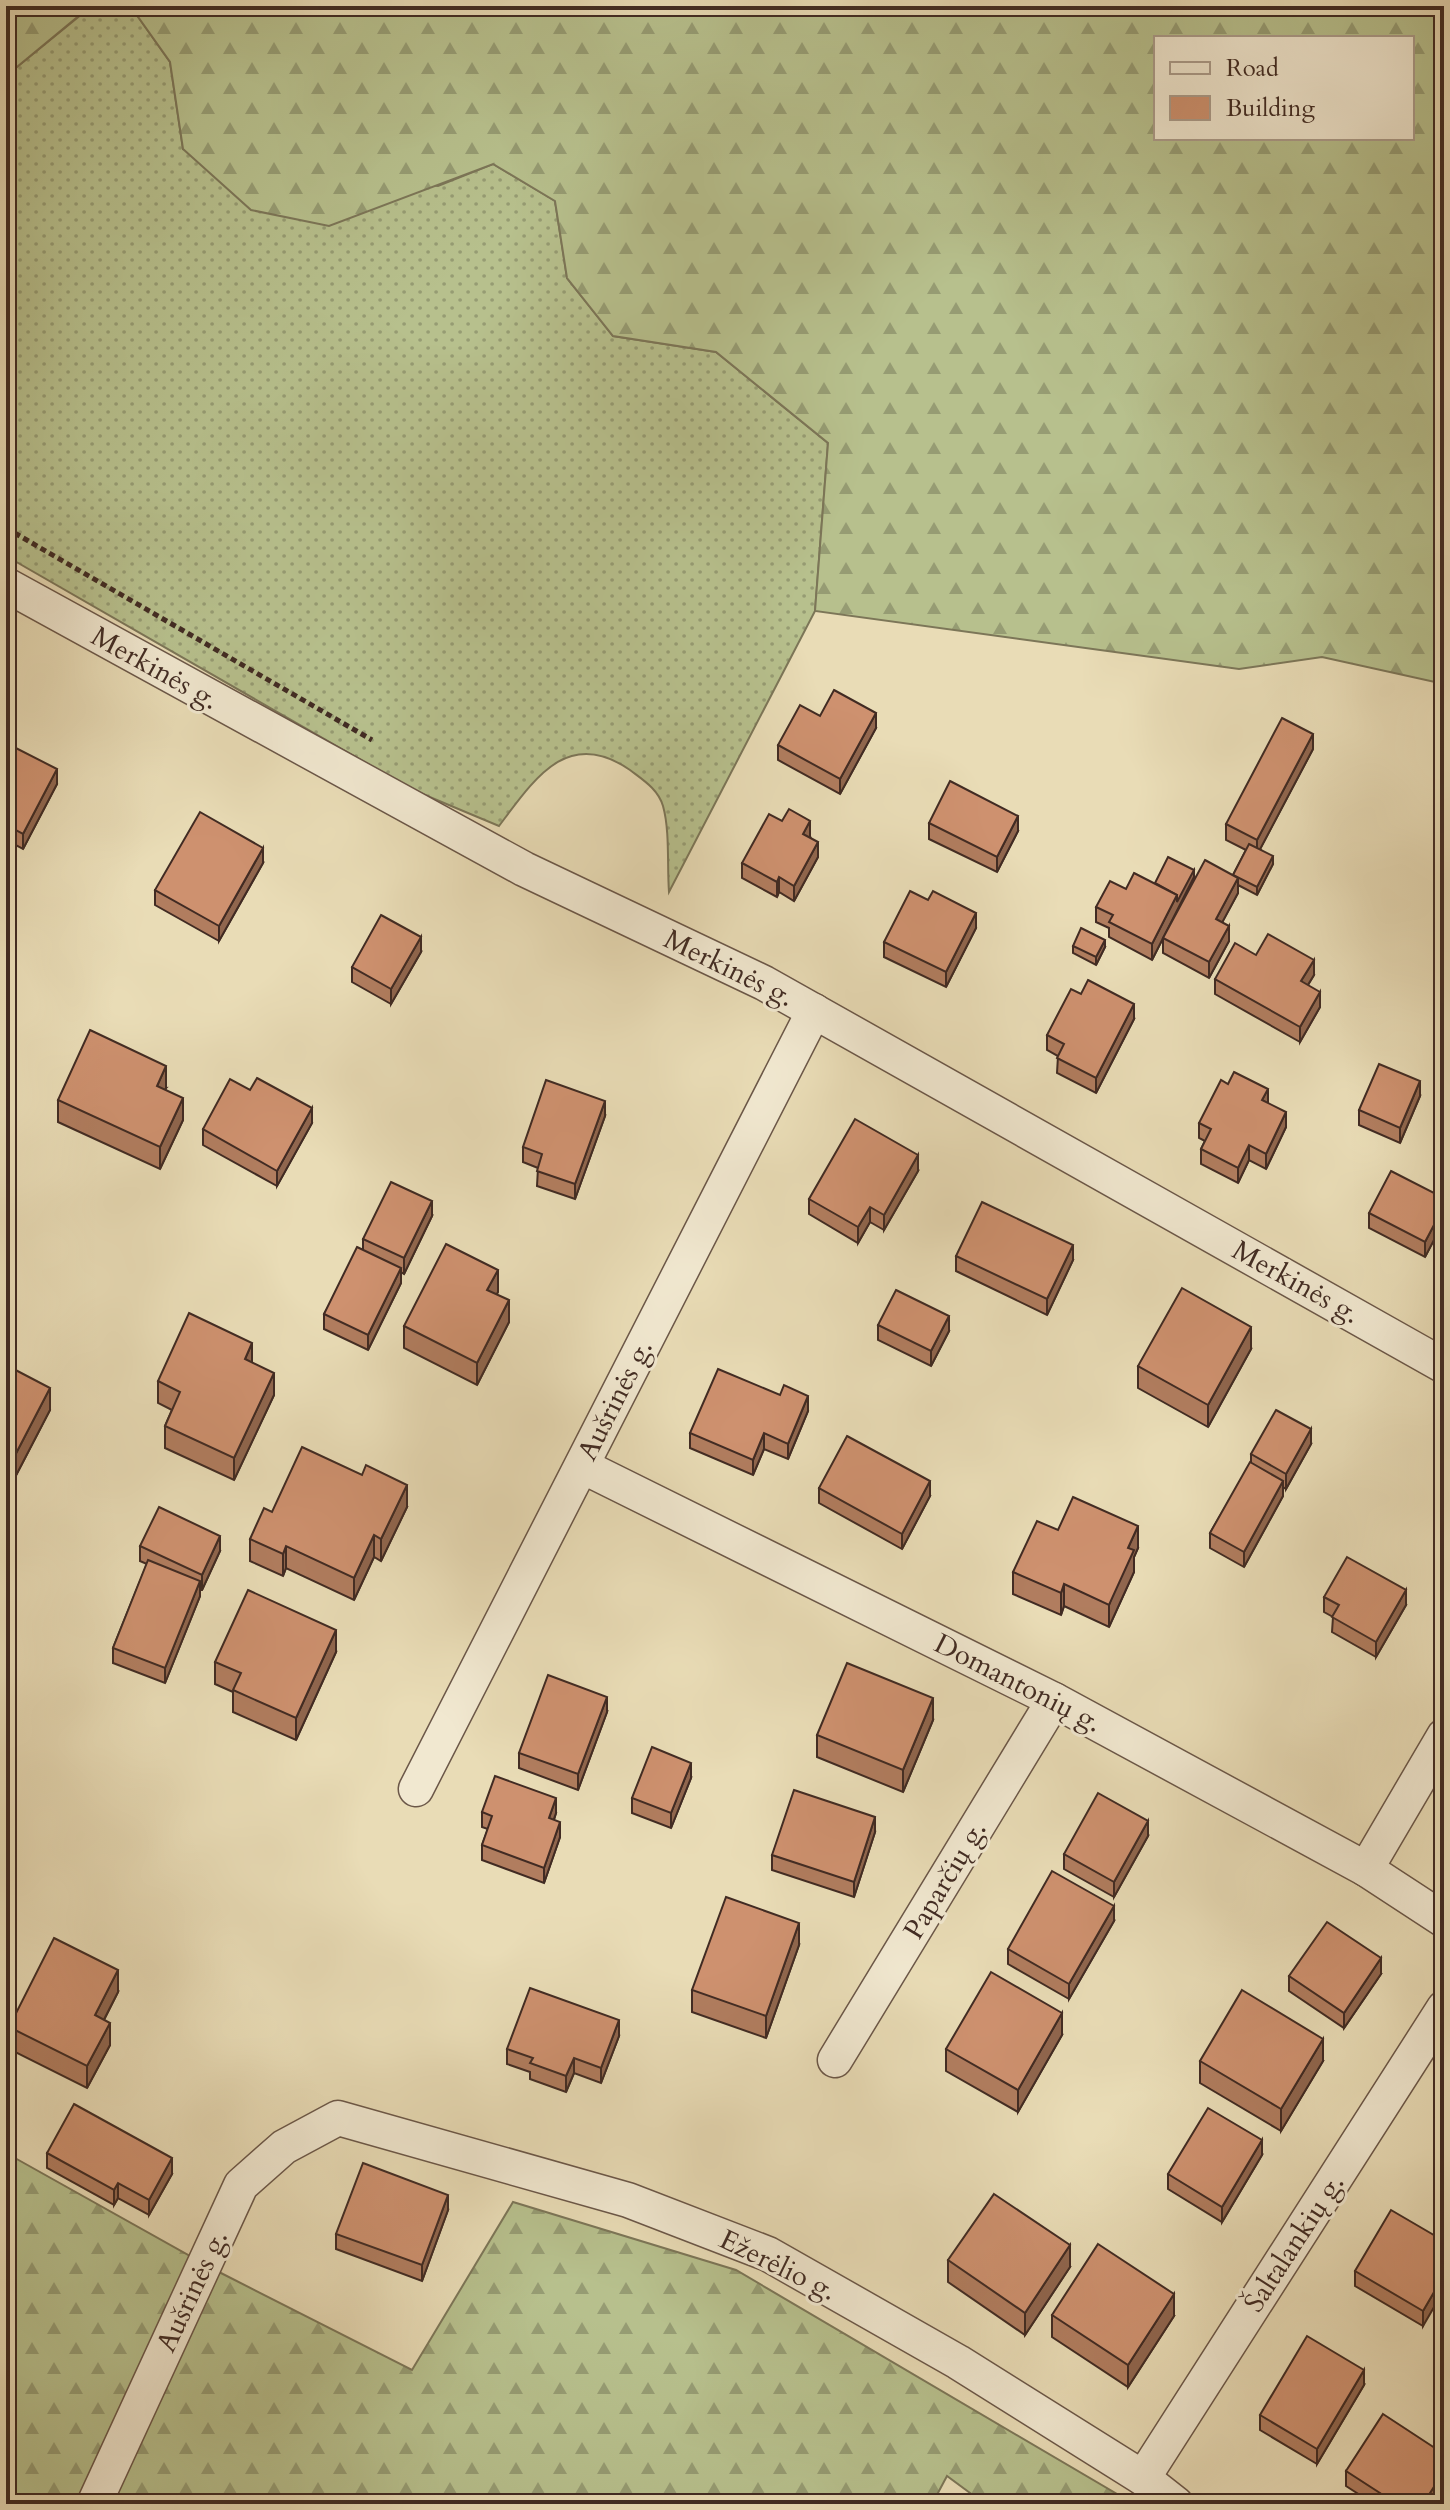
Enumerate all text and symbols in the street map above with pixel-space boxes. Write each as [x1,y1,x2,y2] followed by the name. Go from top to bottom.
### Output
[1154,36,1414,140] legend
[1226,52,1279,85] text: Road
[1226,92,1316,125] text: Building
[84,617,226,719] street label: Merkinės g.
[658,920,800,1016] street label: Merkinės g.
[1225,1231,1367,1333] street label: Merkinės g.
[568,1333,662,1467] street label: Aušrinės g.
[928,1625,1108,1741] street label: Domantonių g.
[895,1814,995,1946] street label: Paparčių g.
[1235,2166,1353,2320] street label: Šaltalankių g.
[713,2220,843,2310] street label: Ežerėlio g.
[147,2224,237,2358] street label: Aušrinės g.

